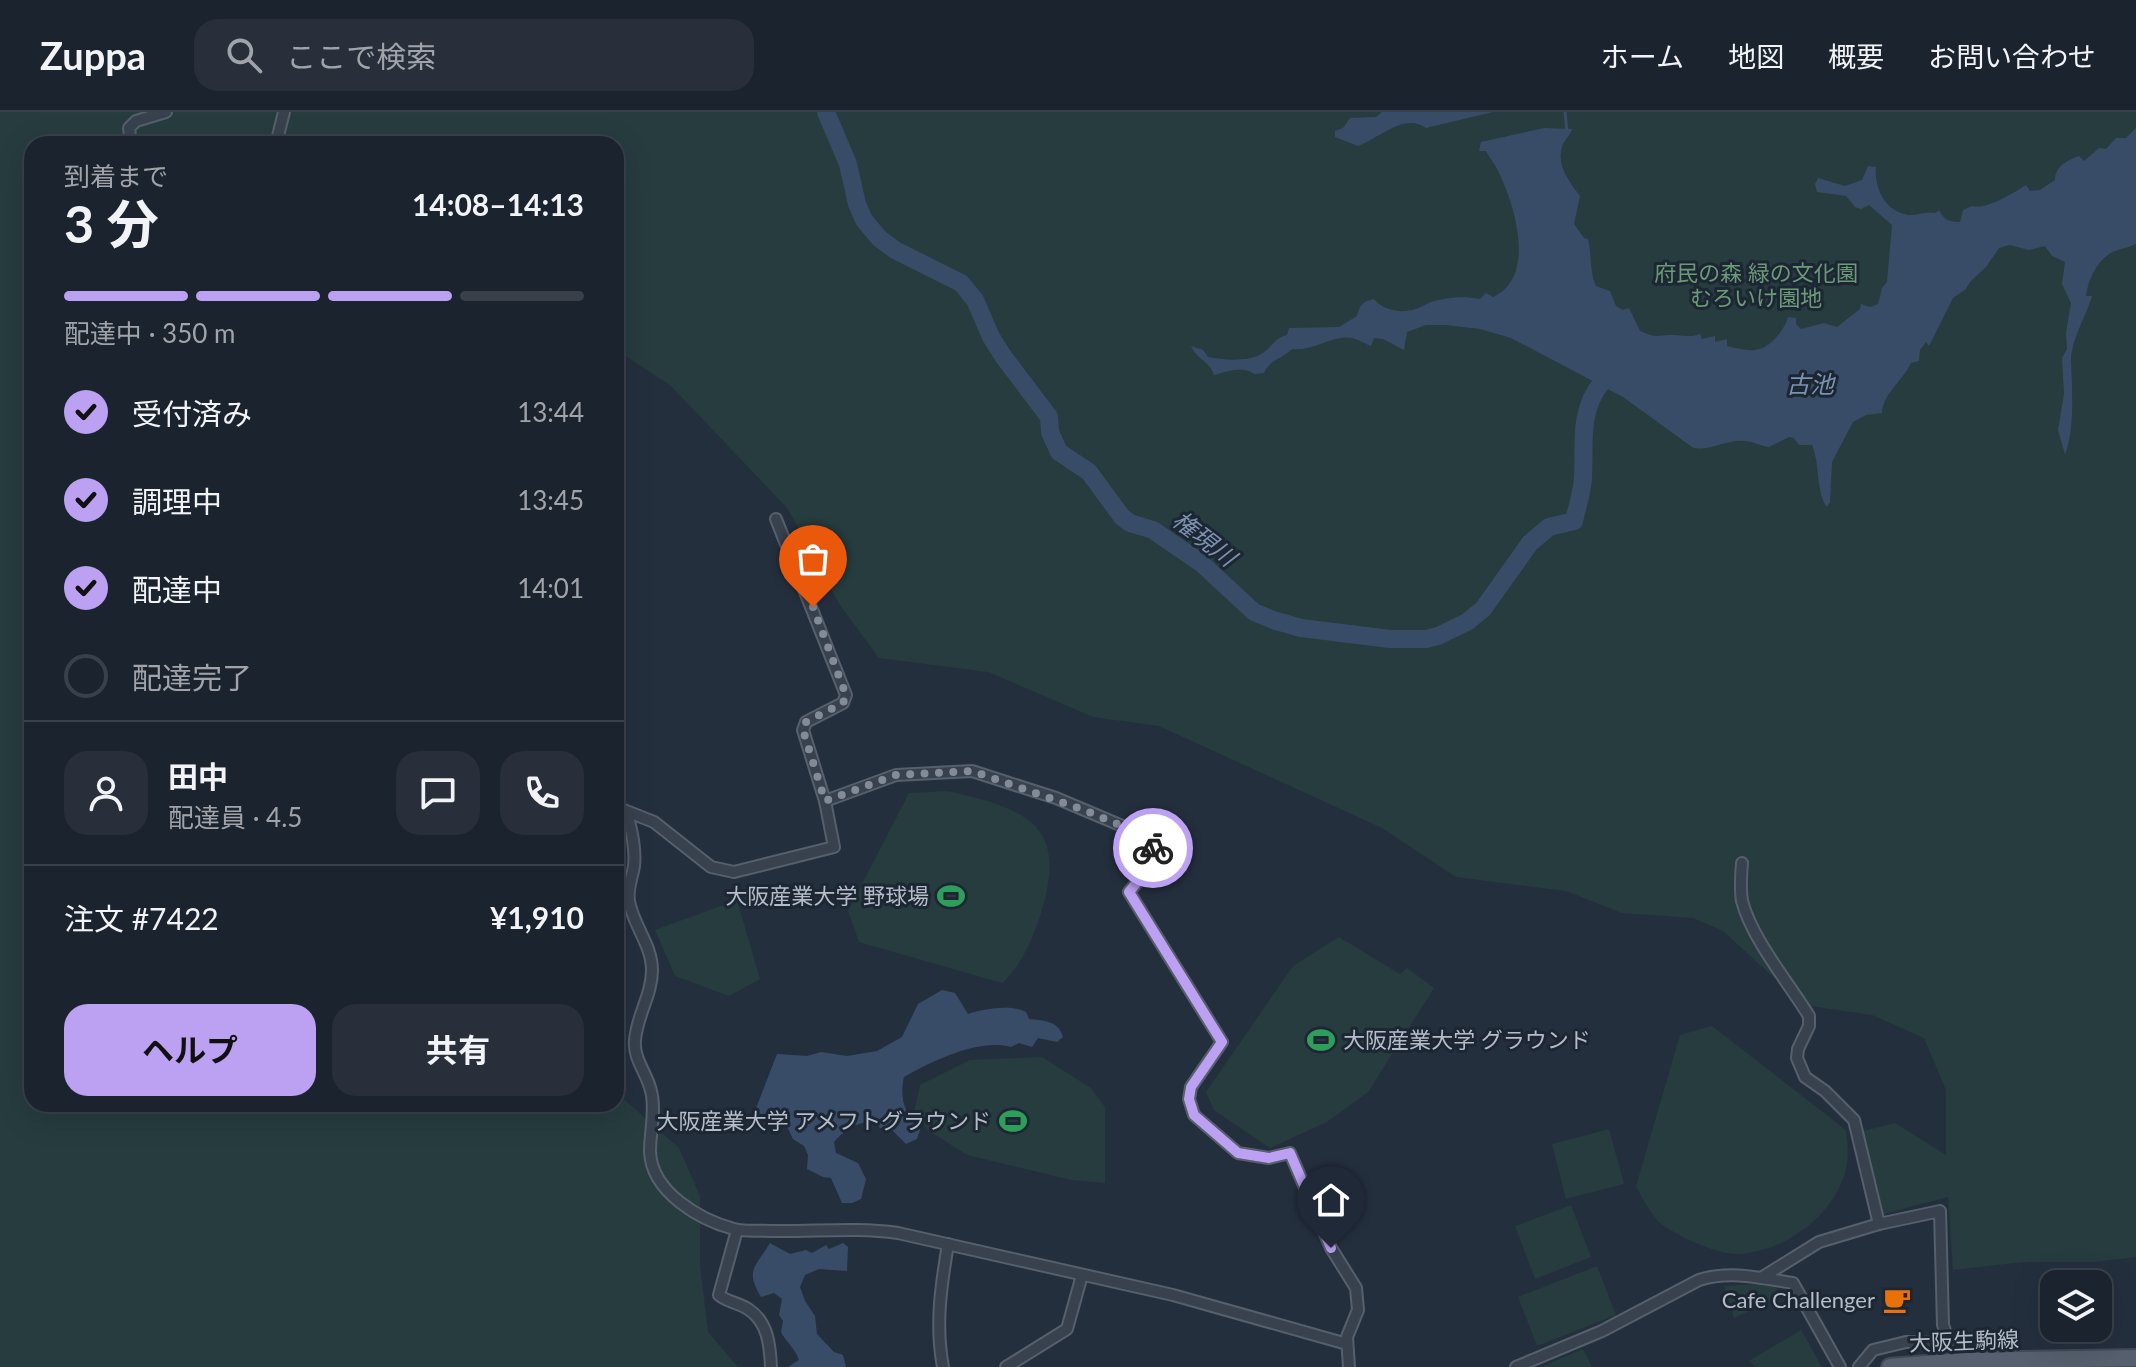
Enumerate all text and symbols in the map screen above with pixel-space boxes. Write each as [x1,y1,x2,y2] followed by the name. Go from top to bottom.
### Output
[194,19,754,91] search box
[40,32,146,78] text: Zuppa
[222,33,266,77] icon: search
[286,38,436,74] text: ここで検索
[1601,39,1684,73] text: ホーム
[1728,39,1784,73] text: 地図
[1828,39,1884,73] text: 概要
[1928,39,2096,73] text: お問い合わせ
[64,160,168,192] text: 到着まで
[412,186,584,222] text: 14:08–14:13
[64,192,159,254] text: 3 分
[1654,259,1858,311] park label: 府民の森 緑の文化園 むろいけ園地
[64,317,235,349] text: 配達中 · 350 m
[1786,369,1836,398] water label: 古池
[64,390,108,434] icon: check
[132,395,252,431] text: 受付済み
[517,396,584,428] text: 13:44
[64,478,108,522] icon: check
[132,483,222,519] text: 調理中
[517,484,584,516] text: 13:45
[1168,504,1245,573] water label: 権現川
[779,525,847,607] pin
[791,537,835,581] icon: bag
[64,566,108,610] icon: check
[132,571,222,607] text: 配達中
[517,572,584,604] text: 14:01
[132,659,252,695] text: 配達完了
[64,751,148,835] button: person
[396,751,480,835] button: chat
[500,751,584,835] button: phone
[168,758,228,794] text: 田中
[168,801,302,833] text: 配達員 · 4.5
[1113,808,1193,888] courier
[1131,826,1175,870] icon: bike
[936,881,966,911] sports icon: 大阪産業大学 野球場
[725,882,929,909] place label: 大阪産業大学 野球場
[490,899,584,935] text: ¥1,910
[64,900,219,936] text: 注文 #7422
[64,1004,316,1096] button: ヘルプ
[332,1004,584,1096] button: 共有
[1306,1025,1336,1055] sports icon: 大阪産業大学 グラウンド
[1343,1026,1591,1053] place label: 大阪産業大学 グラウンド
[998,1106,1028,1136] sports icon: 大阪産業大学 アメフトグラウンド
[656,1107,991,1134] place label: 大阪産業大学 アメフトグラウンド
[1297,1166,1365,1248] pin
[1309,1178,1353,1222] icon: home
[2040,1270,2112,1342] map controls
[2040,1270,2112,1342] button: layers
[1882,1285,1912,1315] cafe icon: Cafe Challenger
[1722,1286,1875,1313] place label: Cafe Challenger
[1909,1325,2019,1356] street label: 大阪生駒線

